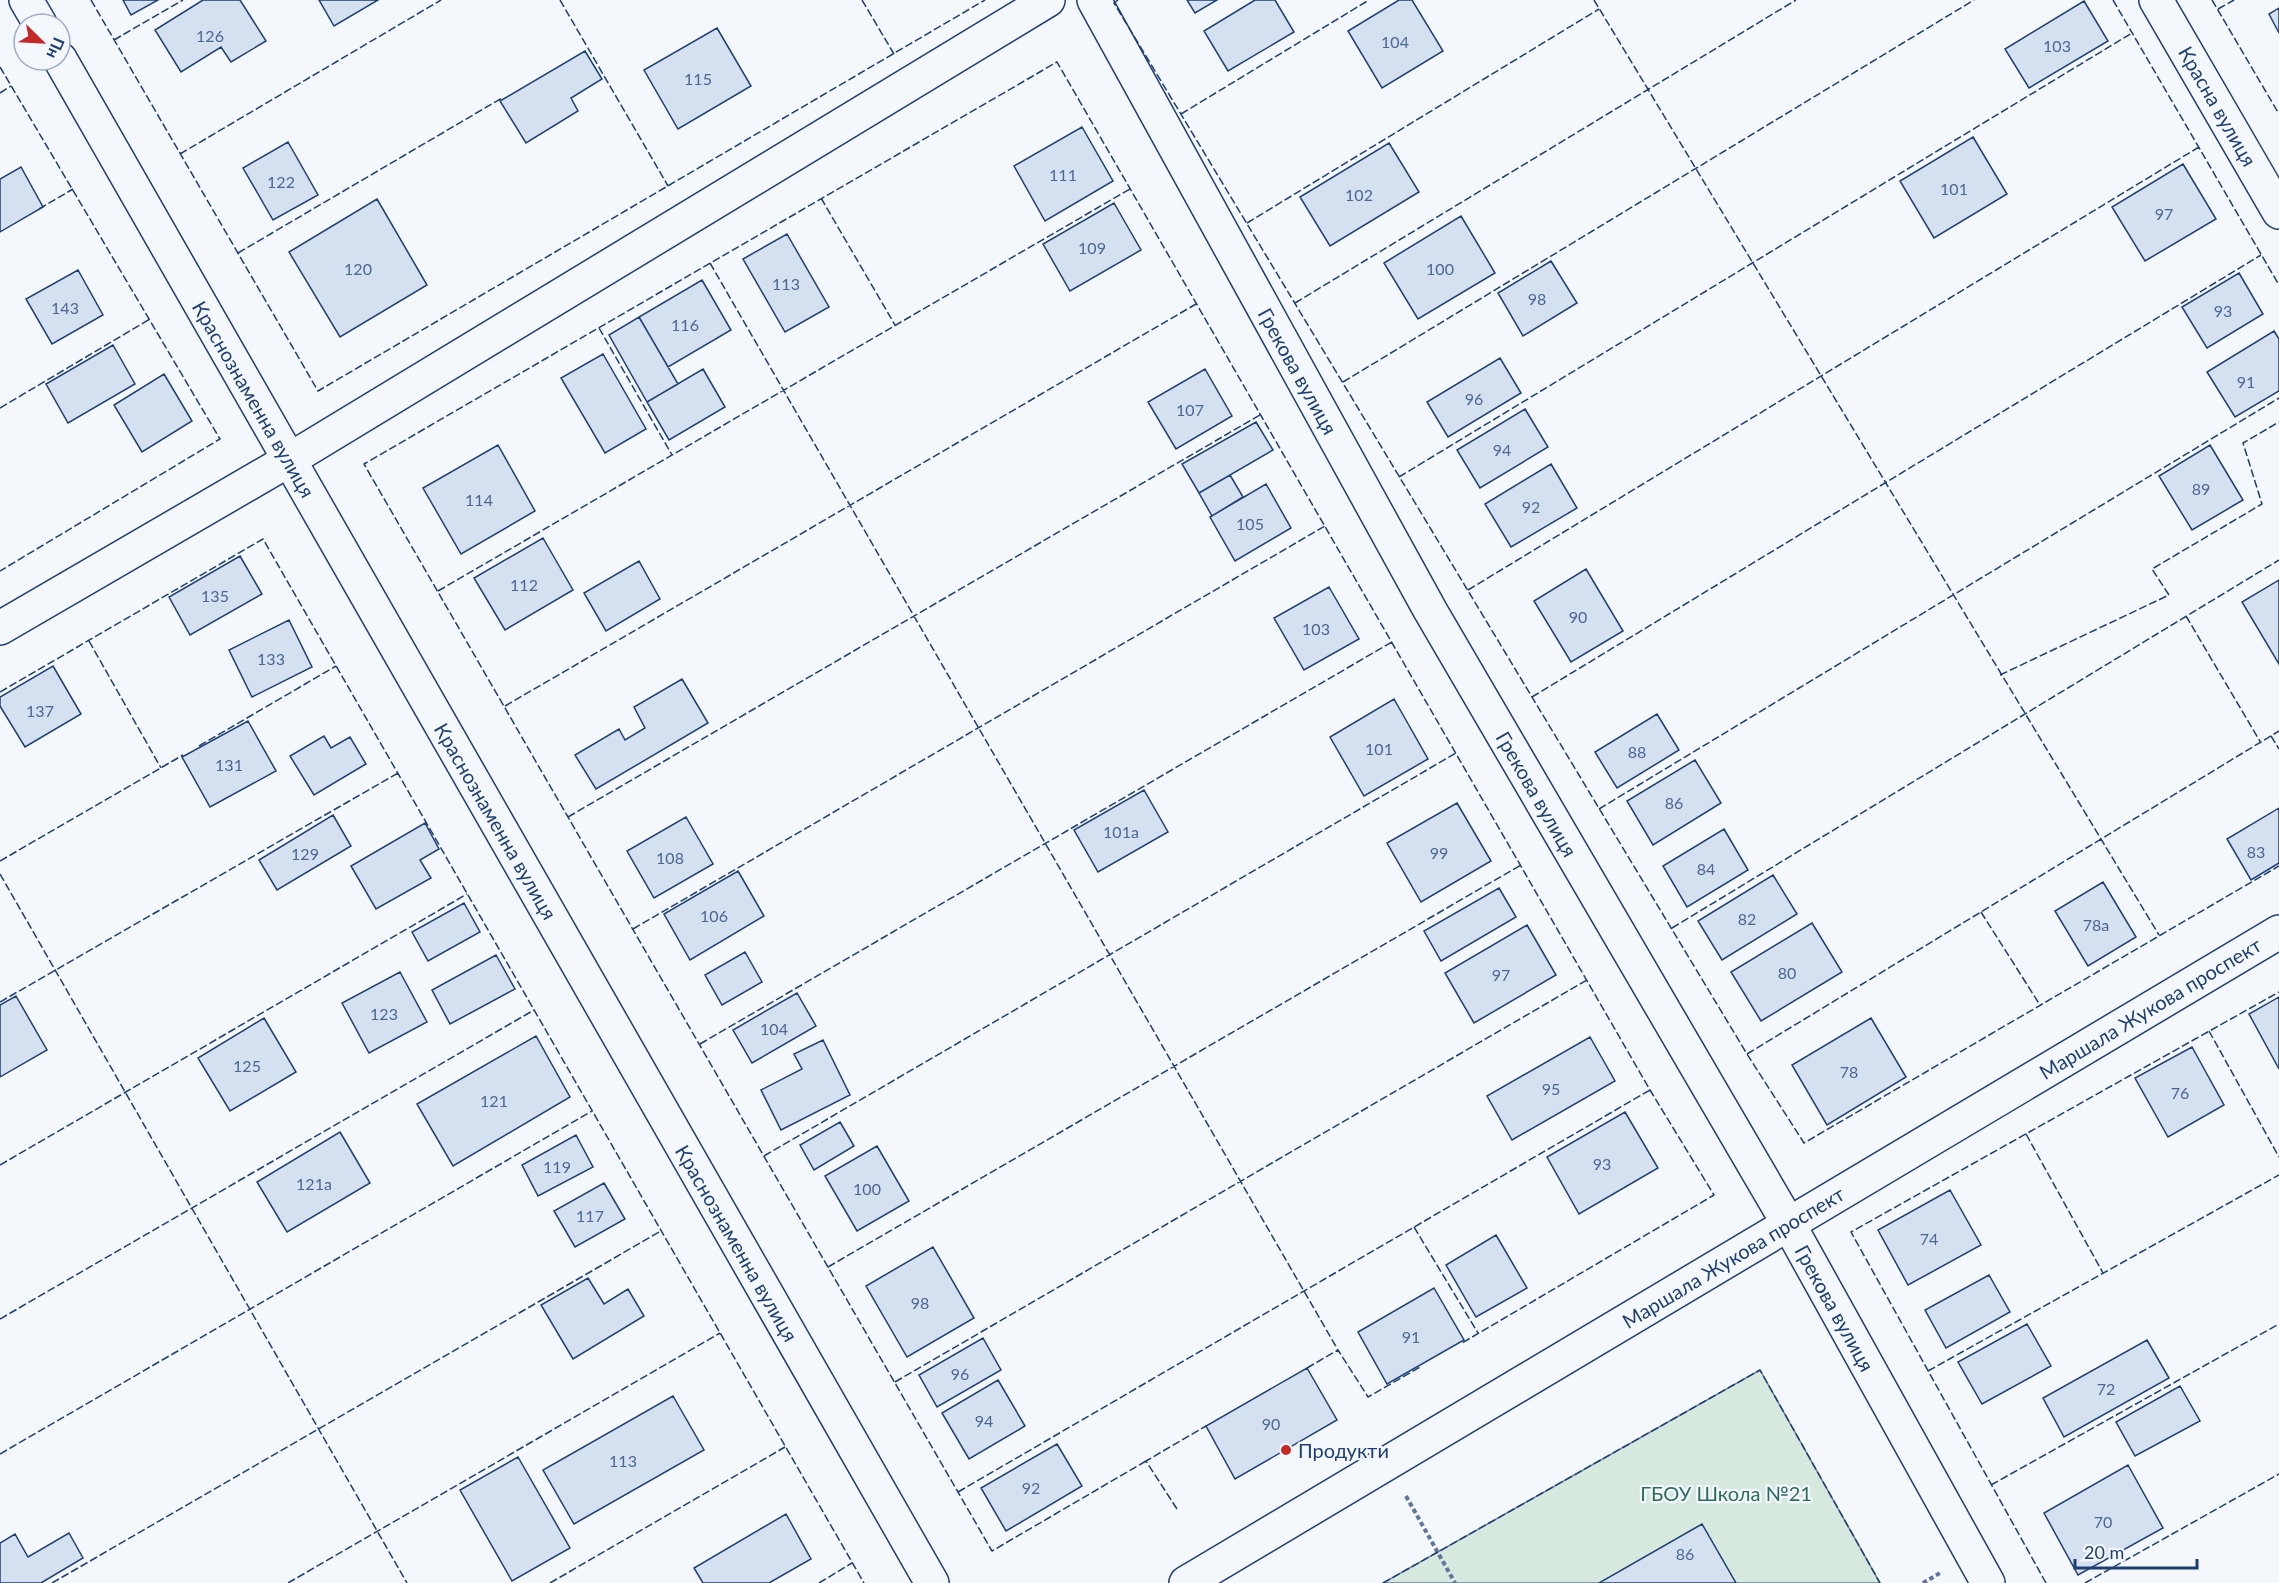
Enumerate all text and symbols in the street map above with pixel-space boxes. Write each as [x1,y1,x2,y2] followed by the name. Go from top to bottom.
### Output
[12,12,72,72] north arrow
[196,26,224,45] house number: 126
[1381,32,1409,51] house number: 104
[43,35,69,62] text: Пн
[2043,36,2071,55] house number: 103
[2174,42,2262,170] street label: Красна вулиця
[684,69,712,88] house number: 115
[1049,165,1077,184] house number: 111
[267,172,295,191] house number: 122
[1940,179,1968,198] house number: 101
[1345,185,1373,204] house number: 102
[2155,204,2173,223] house number: 97
[1078,238,1106,257] house number: 109
[344,259,372,278] house number: 120
[1426,259,1454,278] house number: 100
[772,274,800,293] house number: 113
[1528,289,1546,308] house number: 98
[188,296,320,502] street label: Краснознаменна вулиця
[51,298,79,317] house number: 143
[2214,301,2232,320] house number: 93
[1253,304,1343,438] street label: Грекова вулиця
[671,315,699,334] house number: 116
[2237,372,2255,391] house number: 91
[1465,389,1483,408] house number: 96
[1176,400,1204,419] house number: 107
[1493,440,1511,459] house number: 94
[2192,479,2210,498] house number: 89
[465,490,493,509] house number: 114
[1522,497,1540,516] house number: 92
[1236,514,1264,533] house number: 105
[510,575,538,594] house number: 112
[201,586,229,605] house number: 135
[1569,607,1587,626] house number: 90
[1302,619,1330,638] house number: 103
[257,649,285,668] house number: 133
[26,701,54,720] house number: 137
[430,718,562,924] street label: Краснознаменна вулиця
[1491,727,1583,861] street label: Грекова вулиця
[1365,739,1393,758] house number: 101
[1628,742,1646,761] house number: 88
[215,755,243,774] house number: 131
[1665,793,1683,812] house number: 86
[1103,822,1139,841] house number: 101а
[2247,842,2265,861] house number: 83
[1430,843,1448,862] house number: 99
[291,844,319,863] house number: 129
[656,848,684,867] house number: 108
[1697,859,1715,878] house number: 84
[700,906,728,925] house number: 106
[1738,909,1756,928] house number: 82
[2083,915,2109,934] house number: 78а
[2035,932,2265,1084] street label: Маршала Жукова проспект
[1778,963,1796,982] house number: 80
[1492,965,1510,984] house number: 97
[370,1004,398,1023] house number: 123
[760,1019,788,1038] house number: 104
[233,1056,261,1075] house number: 125
[1840,1062,1858,1081] house number: 78
[1542,1079,1560,1098] house number: 95
[2171,1083,2189,1102] house number: 76
[480,1091,508,1110] house number: 121
[671,1140,803,1346] street label: Краснознаменна вулиця
[1593,1154,1611,1173] house number: 93
[543,1157,571,1176] house number: 119
[296,1174,332,1193] house number: 121а
[853,1179,881,1198] house number: 100
[1618,1181,1848,1333] street label: Маршала Жукова проспект
[576,1206,604,1225] house number: 117
[1920,1229,1938,1248] house number: 74
[1790,1241,1880,1375] street label: Грекова вулиця
[911,1293,929,1312] house number: 98
[1402,1327,1420,1346] house number: 91
[951,1364,969,1383] house number: 96
[2097,1379,2115,1398] house number: 72
[975,1411,993,1430] house number: 94
[1262,1414,1280,1433] house number: 90
[1298,1438,1389,1462] place label: Продукти
[1279,1443,1293,1457] marker: Продукти
[609,1451,637,1470] house number: 113
[1022,1478,1040,1497] house number: 92
[1640,1481,1812,1505] park label: ГБОУ Школа №21
[2094,1512,2112,1531] house number: 70
[2075,1532,2196,1570] scale bar
[2084,1541,2124,1563] text: 20 m
[1676,1544,1694,1563] house number: 86

